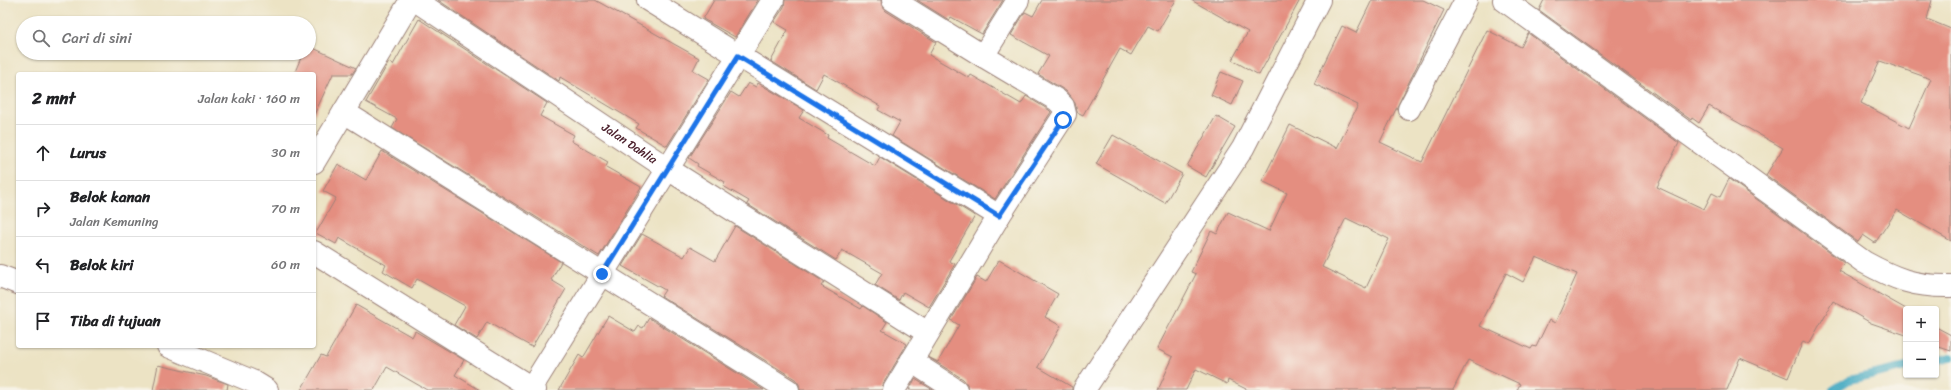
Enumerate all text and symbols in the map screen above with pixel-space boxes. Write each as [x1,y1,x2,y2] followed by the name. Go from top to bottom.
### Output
[16,16,316,60] search box
[62,25,132,51] text: Cari di sini
[30,27,52,49] icon: search
[32,83,75,113] text: 2 mnt
[198,87,300,110] text: Jalan kaki · 160 m
[1054,111,1072,129] route start
[596,116,663,170] street label: Jalan Dahlia
[70,140,106,166] text: Lurus
[271,141,300,164] text: 30 m
[32,142,54,164] icon: ahead
[70,184,150,210] text: Belok kanan
[271,197,300,220] text: 70 m
[32,198,54,220] icon: right
[70,210,159,233] text: Jalan Kemuning
[70,252,133,278] text: Belok kiri
[271,253,300,276] text: 60 m
[32,254,54,276] icon: left
[593,265,611,283] route end
[1903,306,1939,378] map controls
[1903,306,1939,342] button: +
[70,308,161,334] text: Tiba di tujuan
[32,310,54,332] icon: arrive
[1903,342,1939,378] button: −

